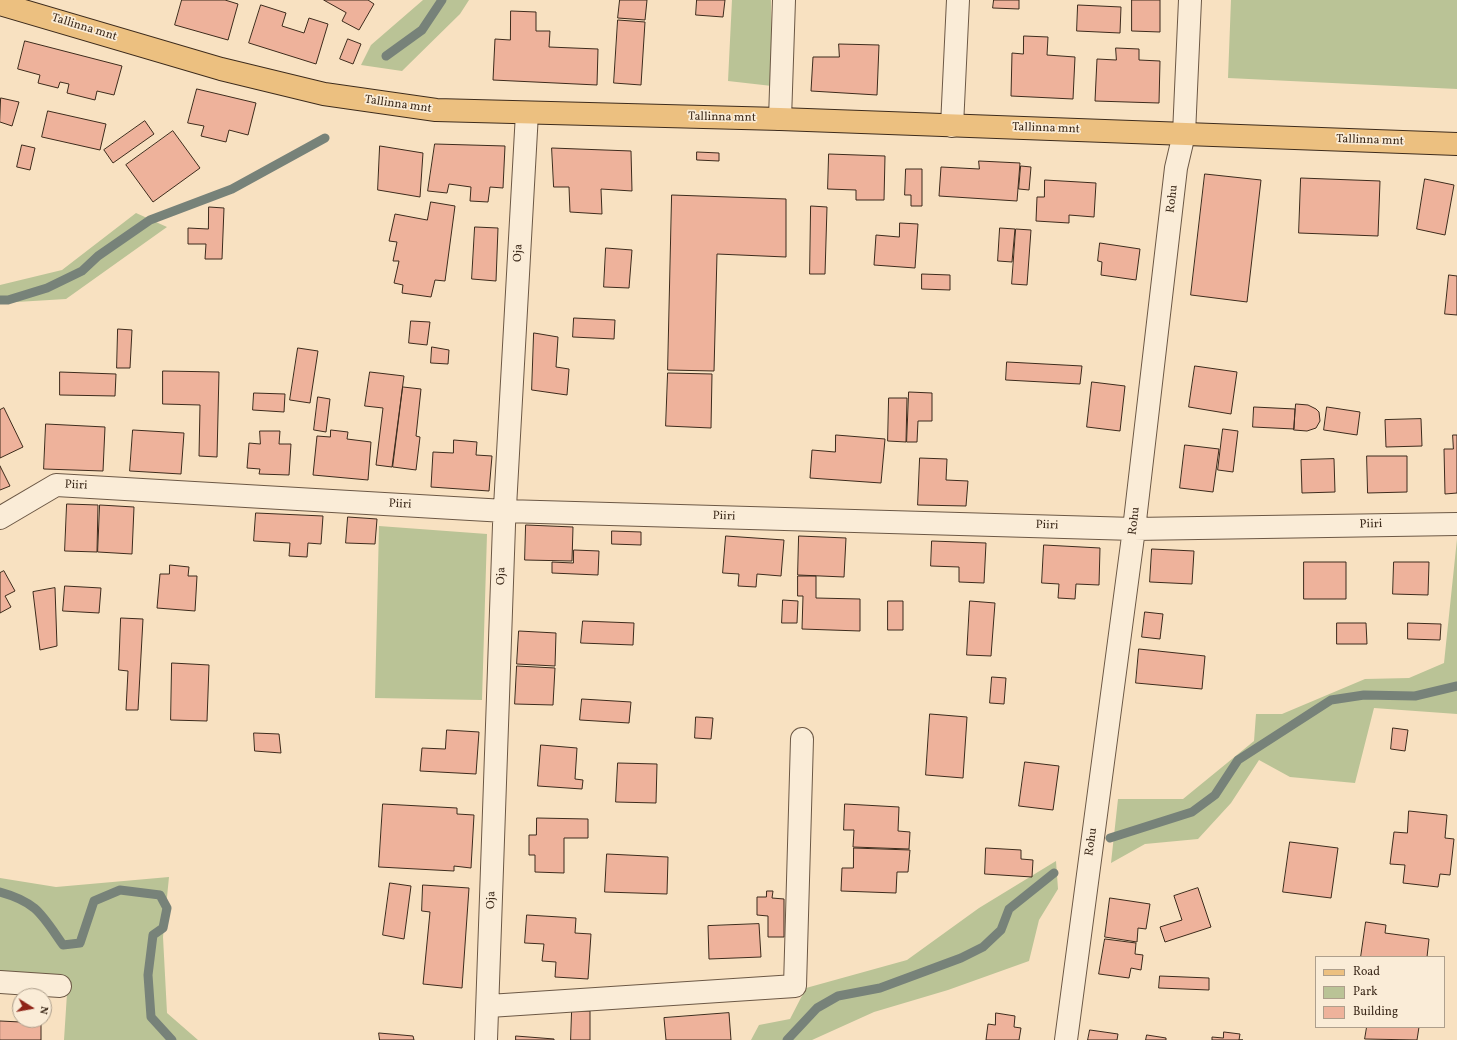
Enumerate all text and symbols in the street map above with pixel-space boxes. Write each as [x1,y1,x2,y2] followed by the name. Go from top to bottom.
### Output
[49,11,119,45] street label: Tallinna mnt
[363,93,433,117] street label: Tallinna mnt
[688,110,756,126] street label: Tallinna mnt
[1012,121,1080,137] street label: Tallinna mnt
[1336,133,1404,149] street label: Tallinna mnt
[1164,184,1182,214] street label: Rohu
[511,244,527,262] street label: Oja
[64,478,88,494] street label: Piiri
[388,497,412,513] street label: Piiri
[1126,506,1144,536] street label: Rohu
[712,509,736,525] street label: Piiri
[1035,518,1059,534] street label: Piiri
[1359,518,1383,532] street label: Piiri
[494,567,510,585] street label: Oja
[1083,827,1101,857] street label: Rohu
[484,891,500,909] street label: Oja
[1315,956,1445,1028] legend
[1353,964,1380,980] text: Road
[1353,984,1378,1000] text: Park
[12,988,52,1028] north arrow
[1353,1004,1398,1020] text: Building
[35,1005,51,1016] text: N

